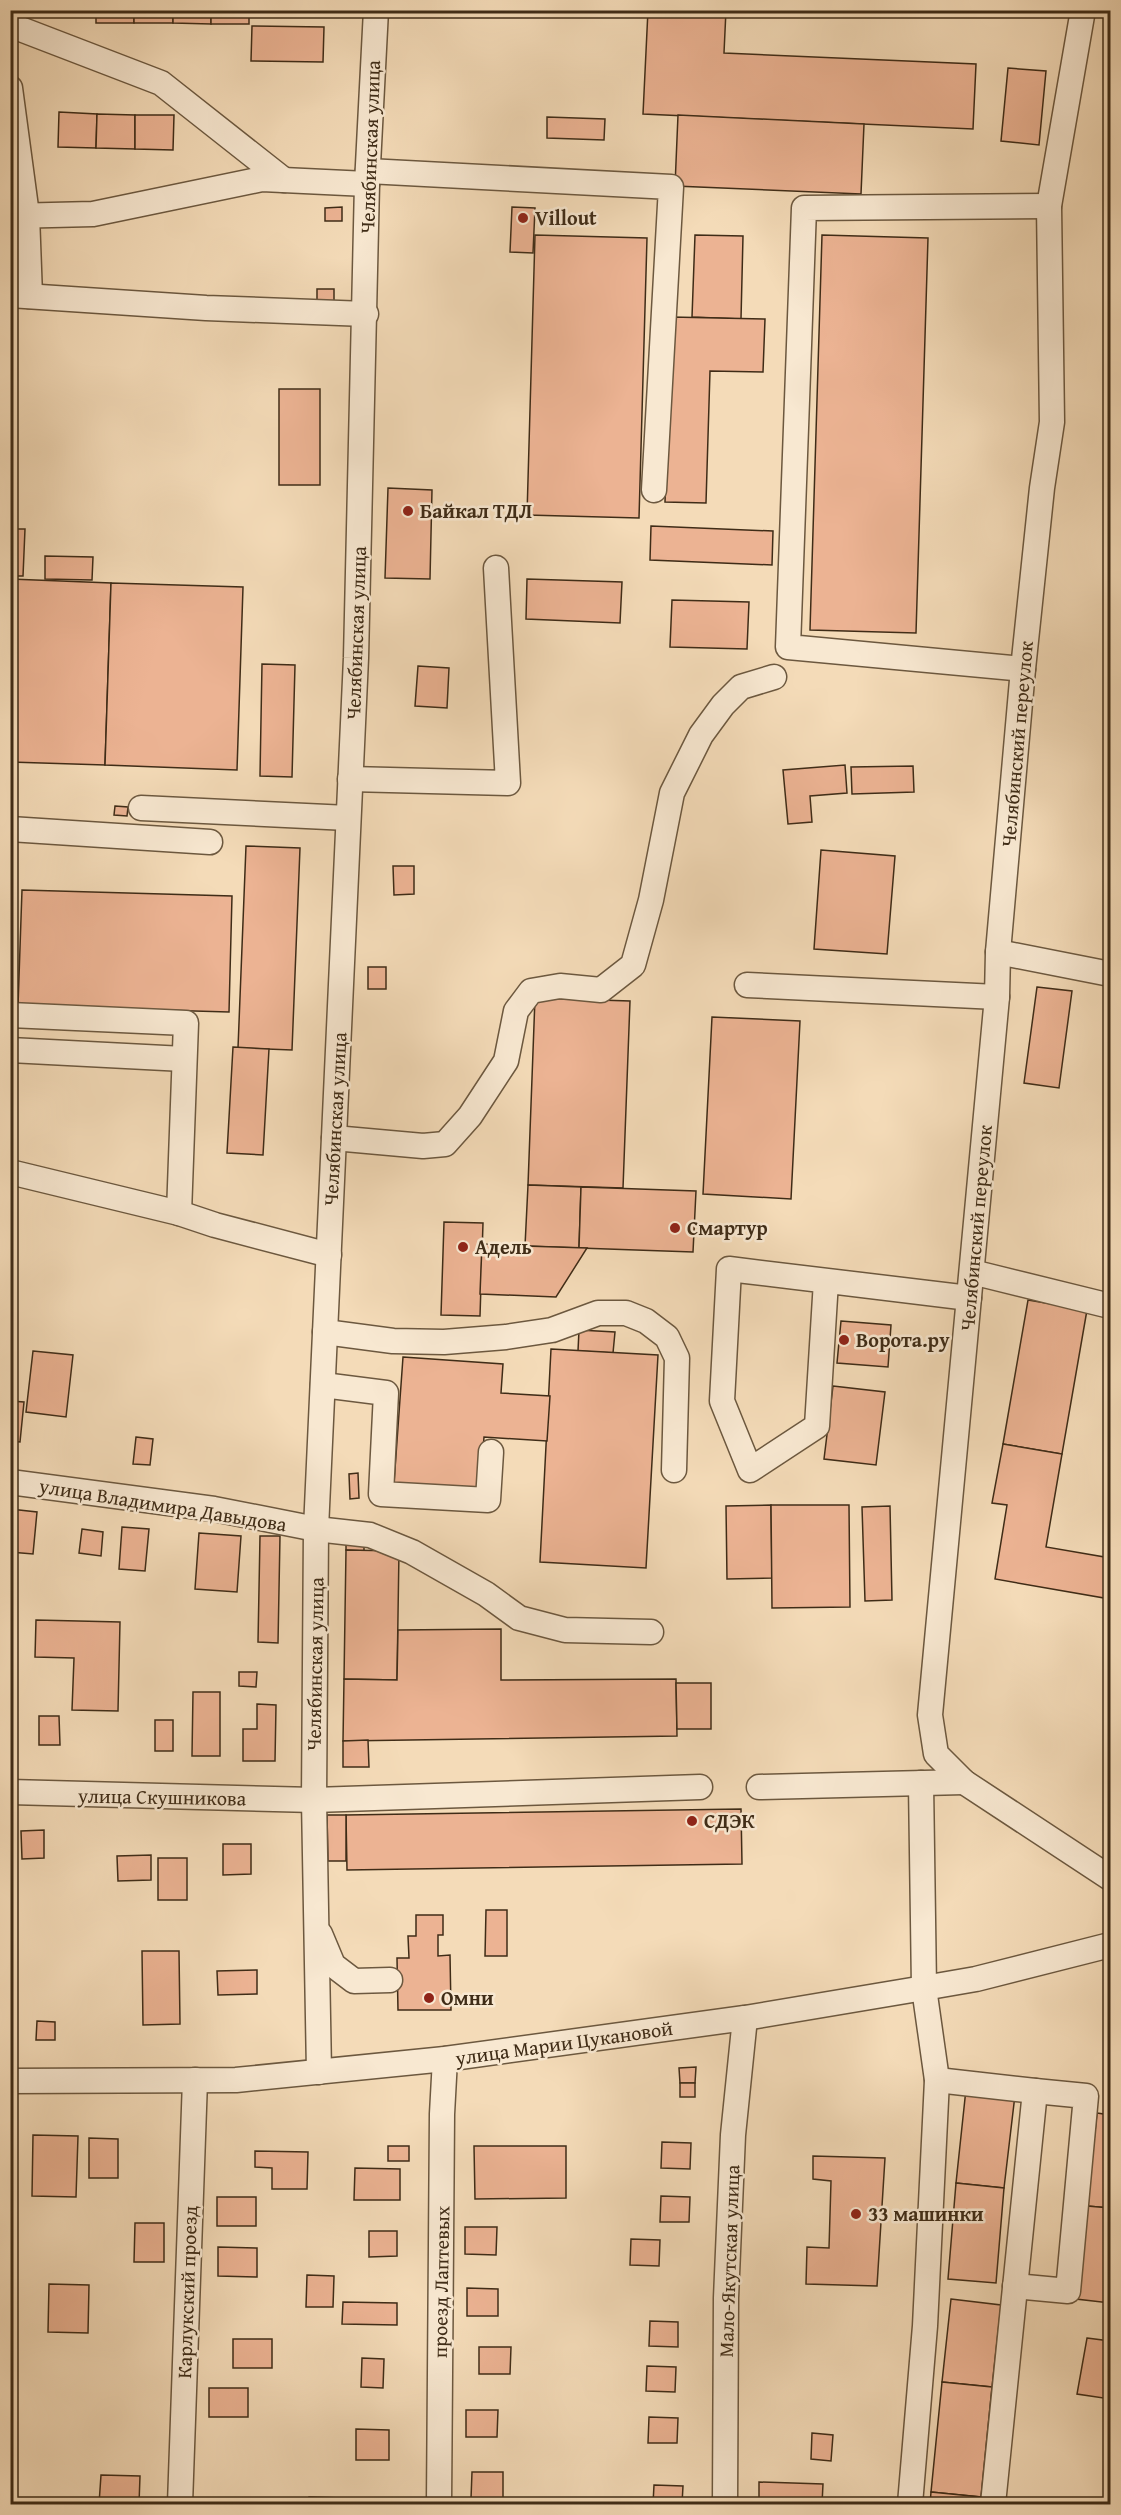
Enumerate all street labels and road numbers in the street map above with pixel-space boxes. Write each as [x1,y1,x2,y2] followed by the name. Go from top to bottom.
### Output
[352,59,387,234] street label: Челябинская улица
[338,545,373,720] street label: Челябинская улица
[993,639,1040,848] street label: Челябинский переулок
[315,1031,354,1207] street label: Челябинская улица
[952,1123,999,1332] street label: Челябинский переулок
[36,1470,289,1538] street label: улица Владимира Давыдова
[298,1576,331,1751] street label: Челябинская улица
[77,1781,247,1812] street label: улица Скушникова
[452,2013,675,2072] street label: улица Марии Цукановой
[711,2164,746,2358] street label: Мало-Якутская улица
[169,2205,204,2379] street label: Карлукский проезд
[425,2205,456,2358] street label: проезд Лаптевых

